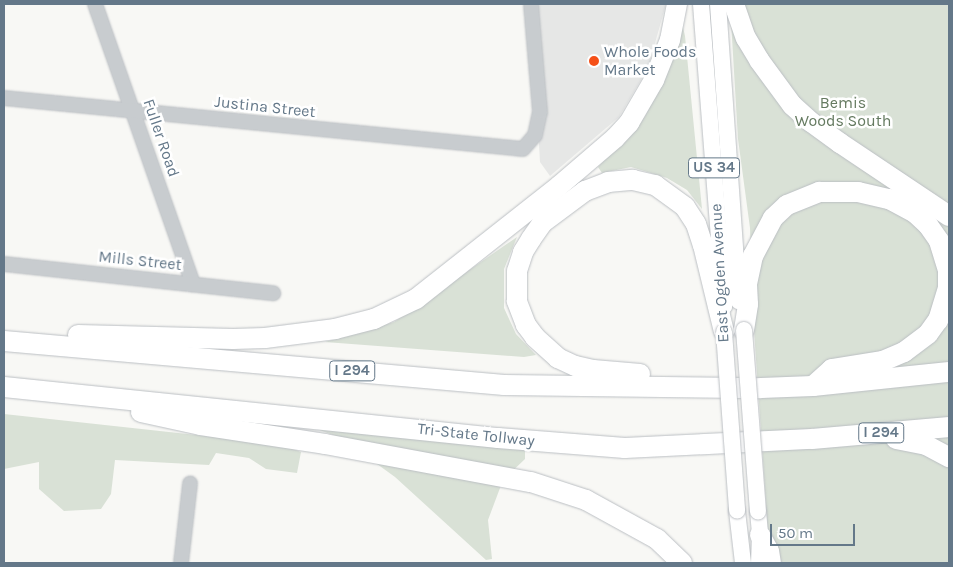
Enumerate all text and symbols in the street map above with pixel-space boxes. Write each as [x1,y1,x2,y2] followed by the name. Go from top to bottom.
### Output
[604,42,697,80] place label: Whole Foods Market
[588,55,600,67] marker: Whole Foods Market
[214,92,316,122] street label: Justina Street
[795,93,891,131] park label: Bemis Woods South
[139,96,183,180] street label: Fuller Road
[688,156,740,180] road number: US 34
[707,203,733,343] street label: East Ogden Avenue
[98,247,182,275] street label: Mills Street
[328,358,376,384] road number: I 294
[416,419,536,451] street label: Tri-State Tollway
[857,420,905,446] road number: I 294
[773,514,858,546] scale bar
[778,524,813,542] text: 50 m

